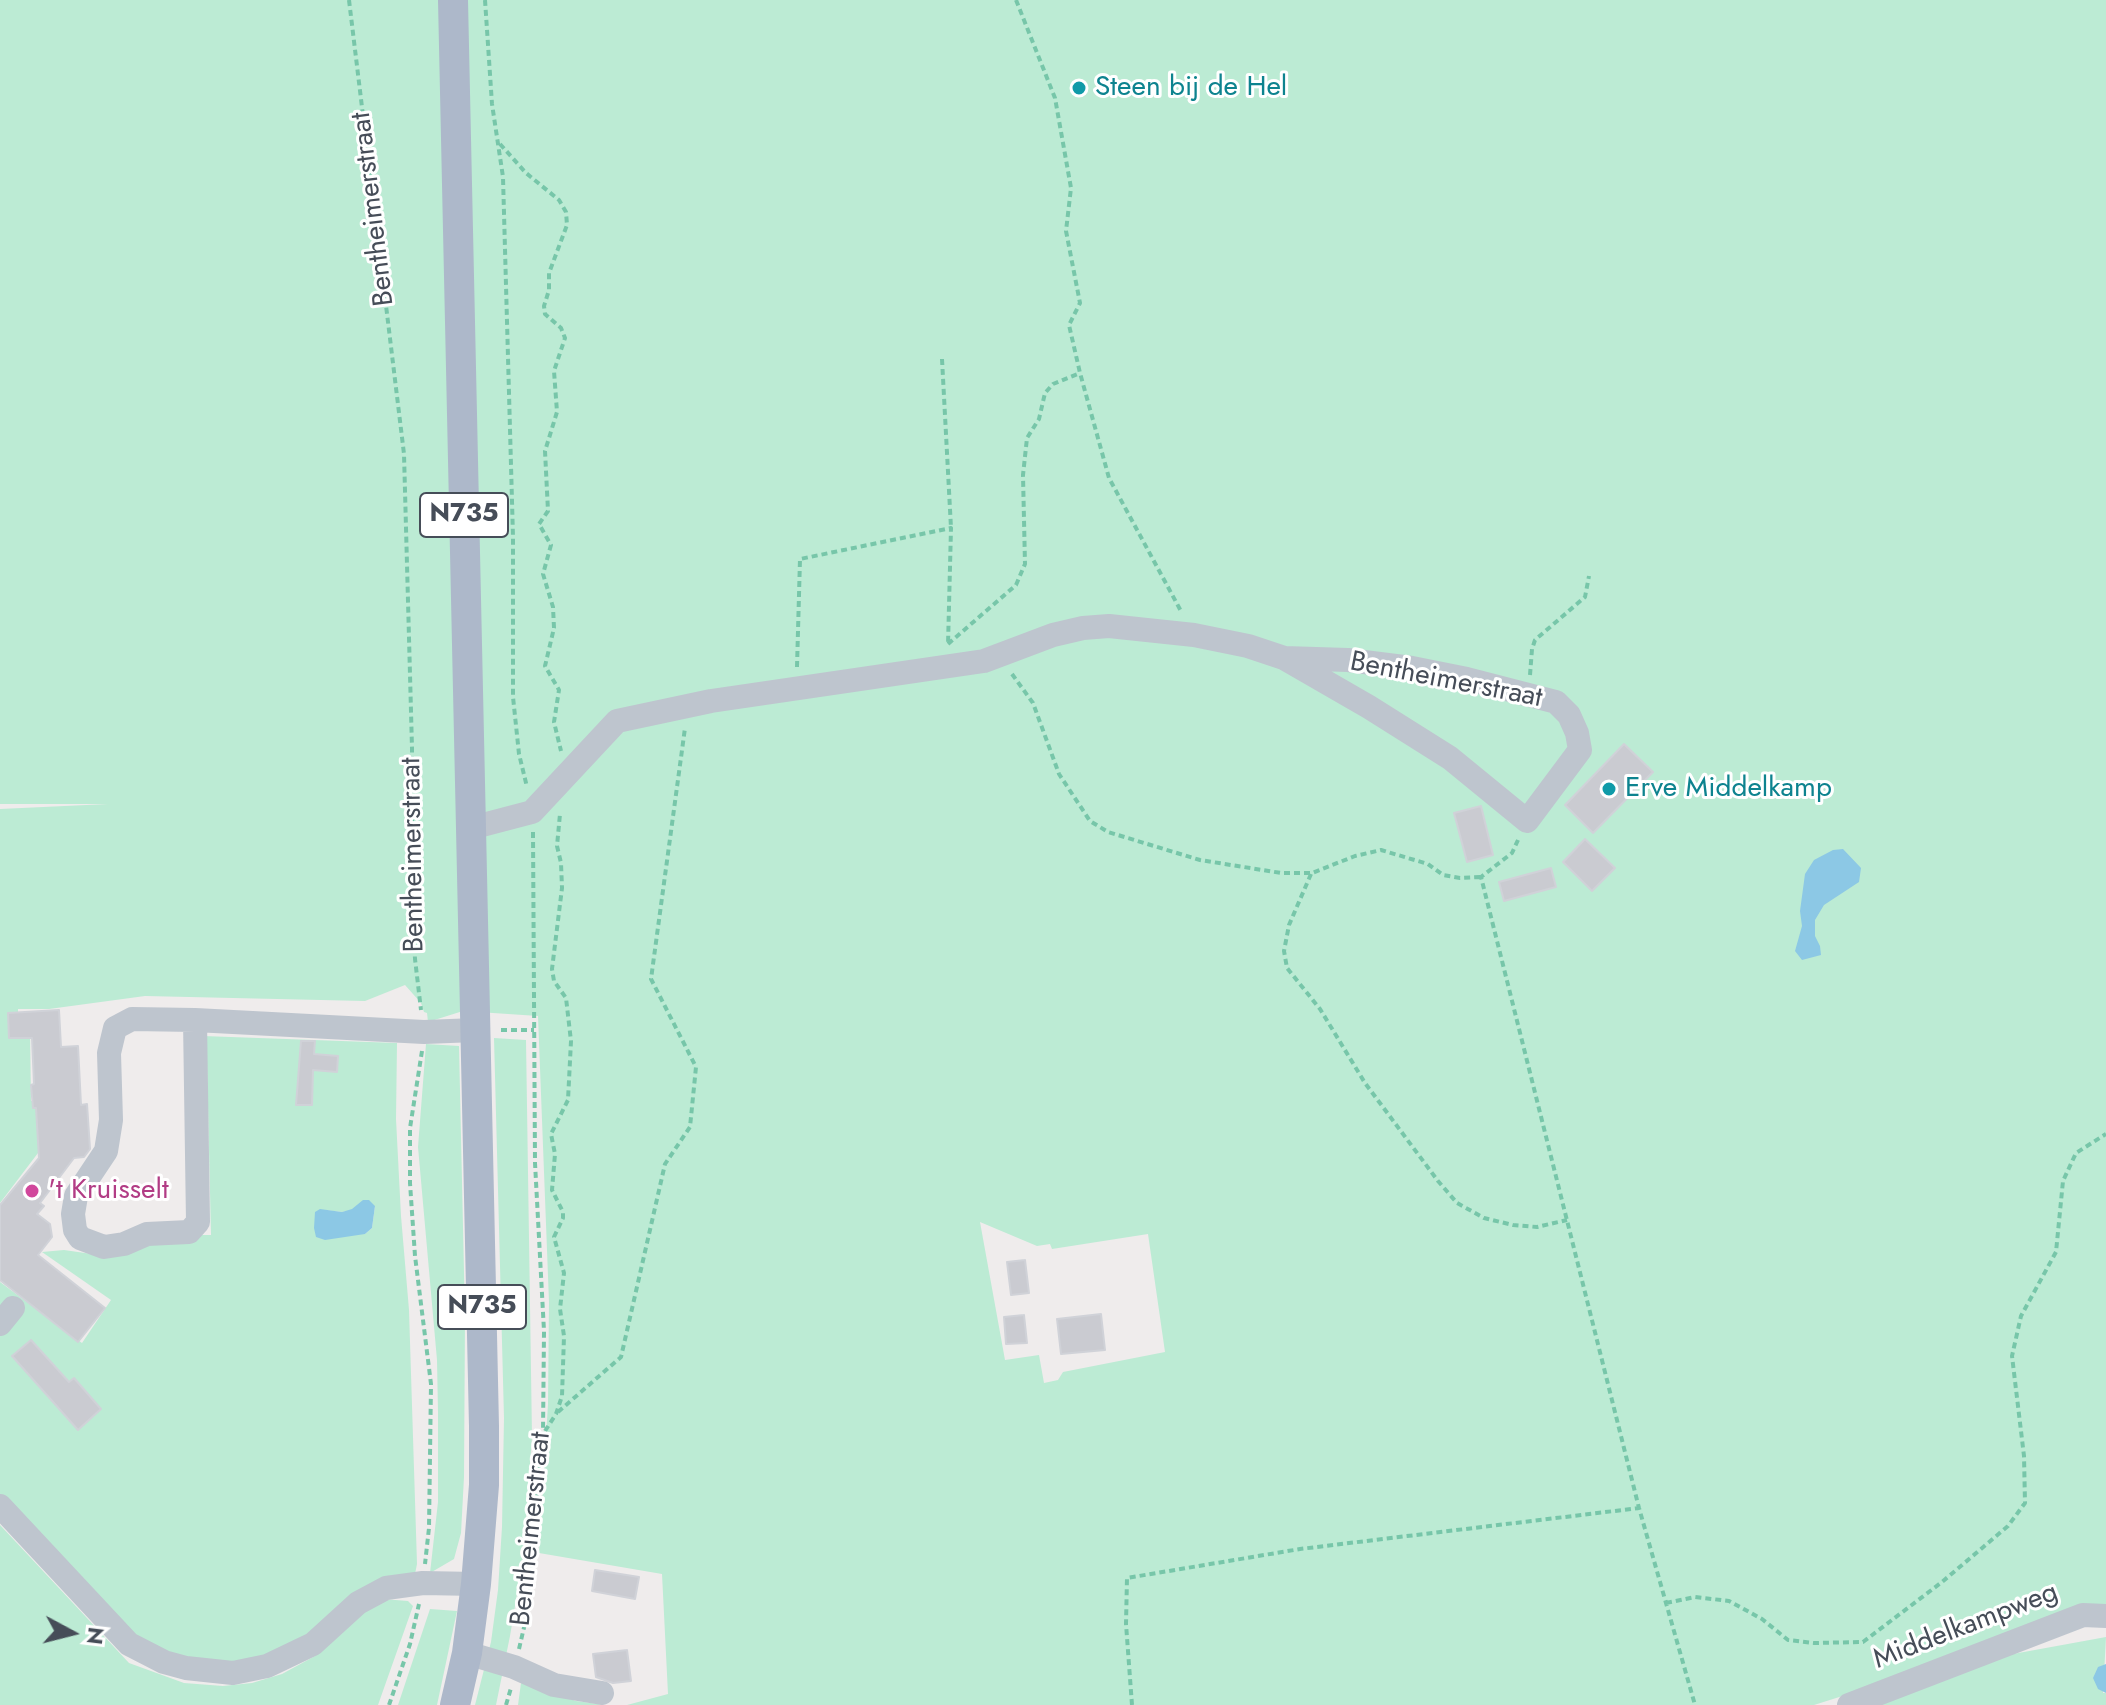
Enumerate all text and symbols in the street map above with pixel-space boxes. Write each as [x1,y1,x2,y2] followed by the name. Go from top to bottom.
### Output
[1095,71,1287,105] place label: Steen bij de Hel
[1070,79,1088,97] marker: Steen bij de Hel
[345,110,403,308] street label: Bentheimerstraat
[420,493,508,537] road number: N735
[1347,646,1545,716] street label: Bentheimerstraat
[396,757,432,953] street label: Bentheimerstraat
[1625,772,1832,806] place label: Erve Middelkamp
[1600,780,1618,798] marker: Erve Middelkamp
[48,1174,169,1208] place label: 't Kruisselt
[23,1182,41,1200] marker: 't Kruisselt
[438,1285,526,1329] road number: N735
[505,1430,559,1628] street label: Bentheimerstraat
[1869,1576,2063,1678] street label: Middelkampweg
[32,1593,112,1673] north arrow
[79,1625,113,1647] text: N

